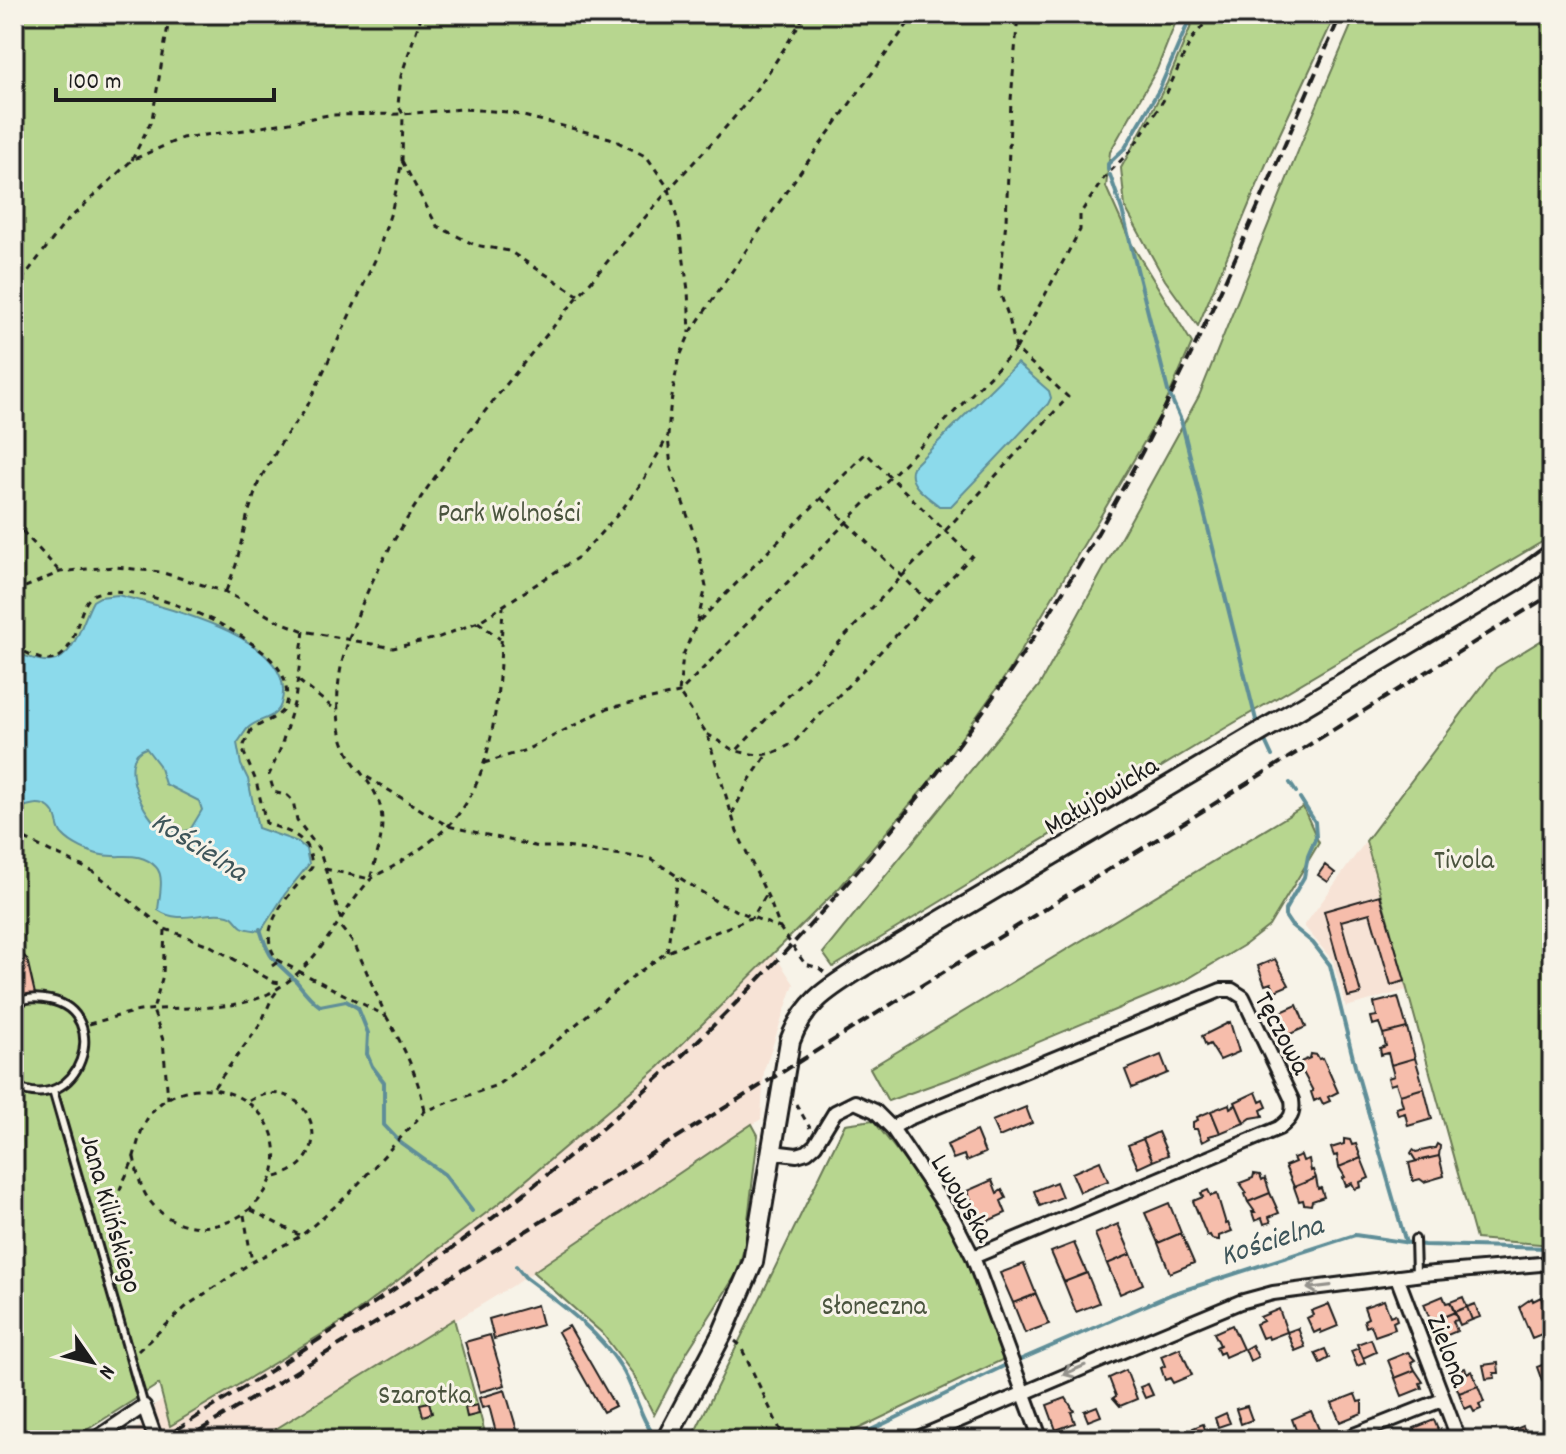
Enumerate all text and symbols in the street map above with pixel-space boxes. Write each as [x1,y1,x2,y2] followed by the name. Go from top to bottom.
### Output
[56,52,274,102] scale bar
[68,66,121,100] text: 100 m
[437,496,581,536] park label: Park Wolności
[1038,748,1168,848] street label: Małujowicka
[141,802,256,896] water label: Kościelna
[1434,843,1495,883] park label: Tivola
[1241,986,1319,1084] street label: Tęczowa
[66,1130,150,1299] street label: Jana Kilińskiego
[918,1148,1002,1252] street label: Lwowska
[1215,1206,1331,1280] water label: Kościelna
[1306,1279,1333,1294] one-way arrow
[821,1289,927,1329] park label: Słoneczna
[1413,1310,1478,1395] street label: Zielona
[52,1322,132,1402] north arrow
[90,1358,122,1385] text: N
[1062,1364,1087,1379] one-way arrow
[378,1378,473,1418] park label: Szarotka

